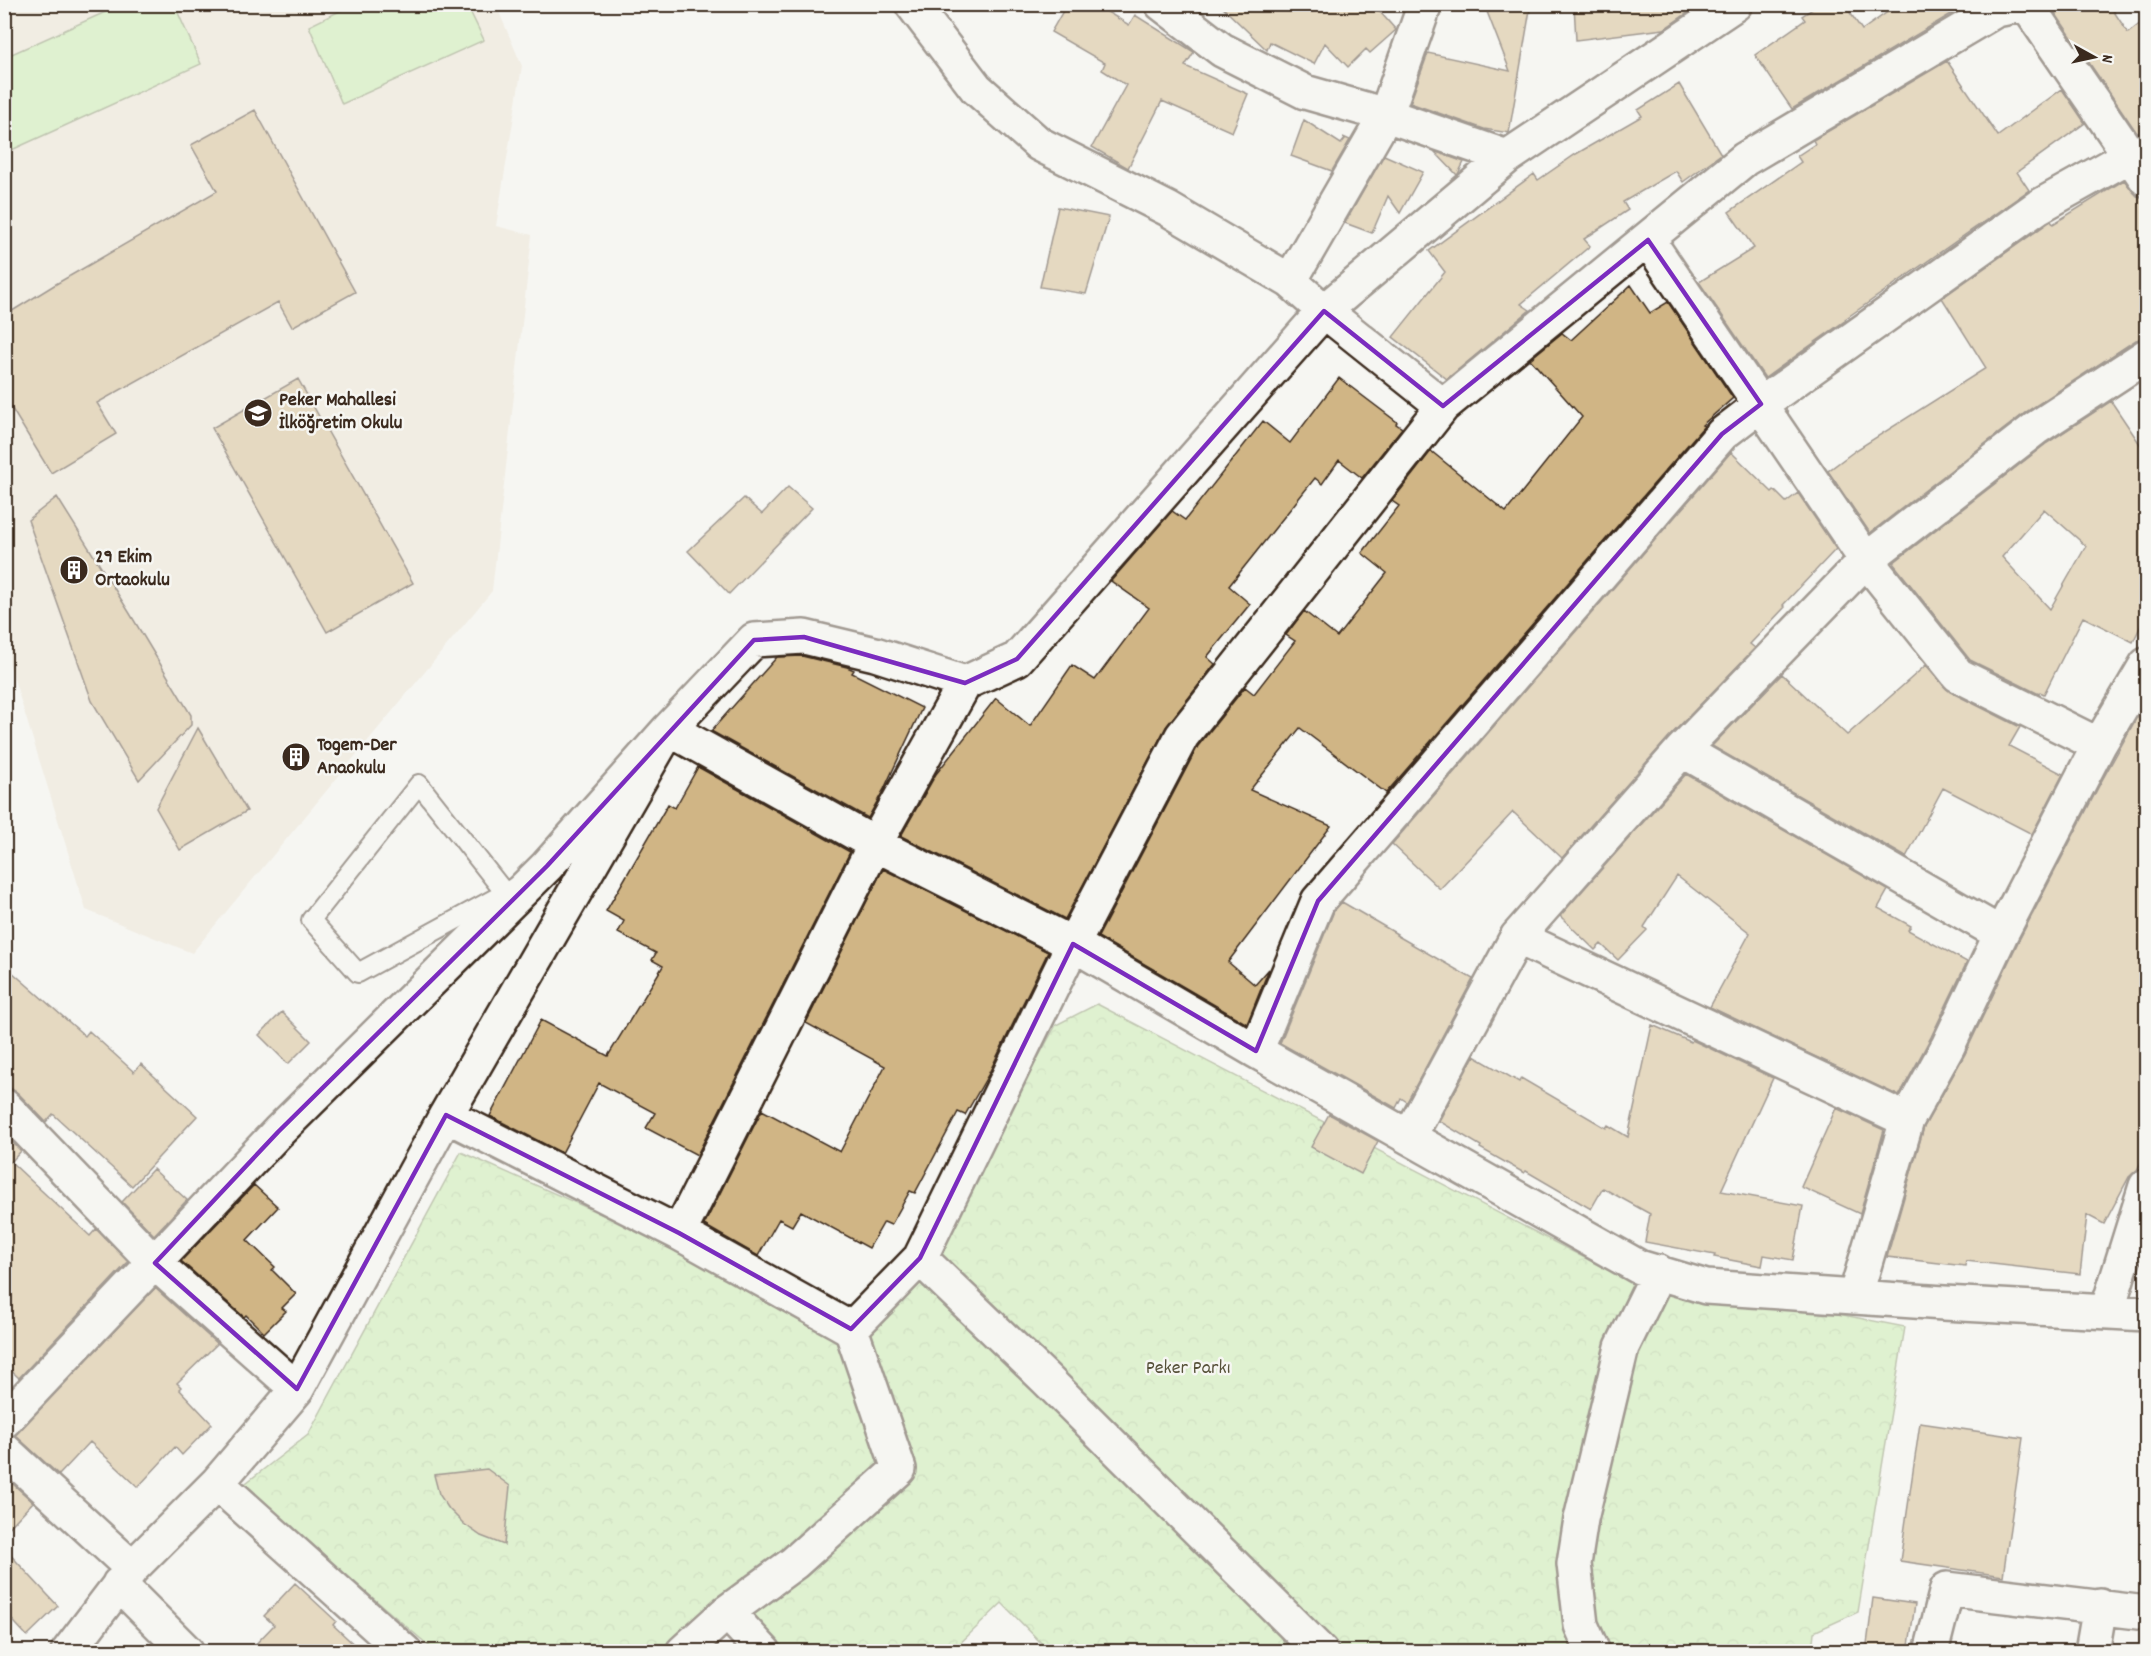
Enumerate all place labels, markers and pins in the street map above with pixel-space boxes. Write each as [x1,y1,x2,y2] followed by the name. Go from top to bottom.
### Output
[279,387,402,438] place label: Peker Mahallesi İlköğretim Okulu
[242,397,274,429] school or university icon: Peker Mahallesi İlköğretim Okulu
[95,544,170,595] place label: 29 Ekim Ortaokulu
[58,554,90,586] building icon: 29 Ekim Ortaokulu
[317,732,397,783] place label: Togem-Der Anaokulu
[280,741,312,773] building icon: Togem-Der Anaokulu

